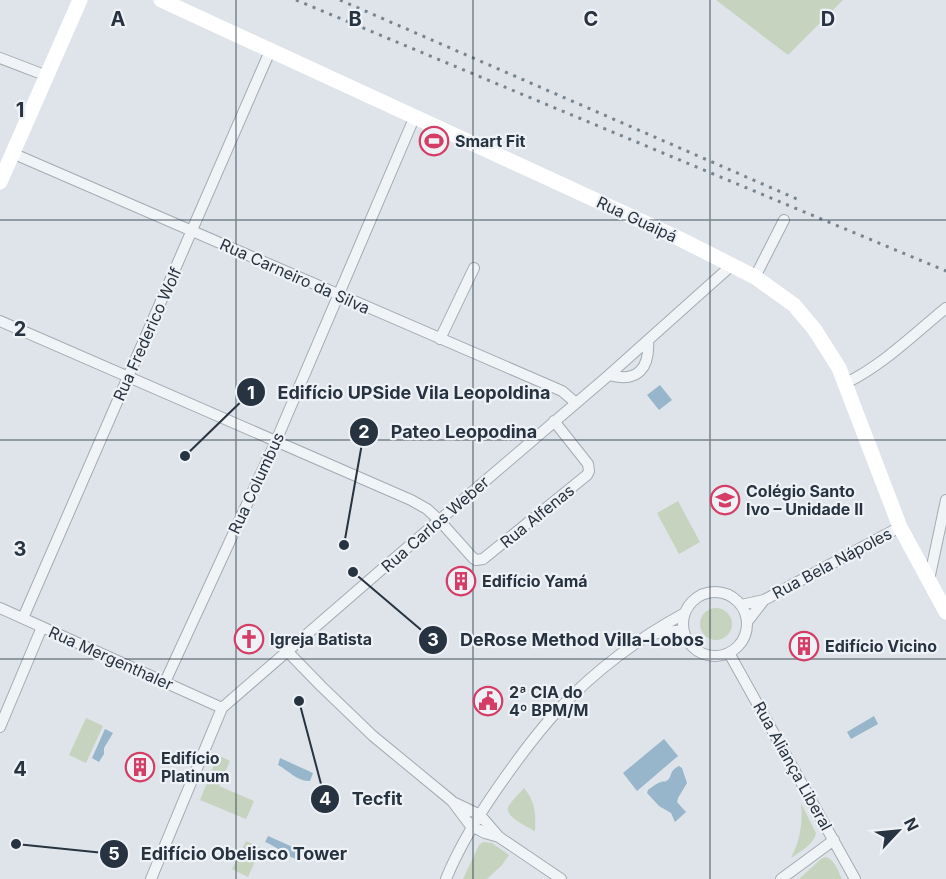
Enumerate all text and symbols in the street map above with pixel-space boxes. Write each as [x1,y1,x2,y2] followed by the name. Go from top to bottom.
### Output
[111,7,126,31] text: A
[348,7,362,31] text: B
[584,7,598,31] text: C
[821,7,835,31] text: D
[16,98,24,122] text: 1
[418,125,450,157] sports icon: Smart Fit
[455,131,526,151] place label: Smart Fit
[594,192,680,246] street label: Rua Guaipá
[217,234,373,318] street label: Rua Carneiro da Silva
[109,264,185,404] street label: Rua Frederico Wolf
[14,317,26,341] text: 2
[236,374,563,410] callout: Edifício UPSide Vila Leopoldina
[247,382,255,403] text: 1
[278,382,550,403] text: Edifício UPSide Vila Leopoldina
[349,414,549,450] callout: Pateo Leopodina
[358,421,370,442] text: 2
[391,421,537,442] text: Pateo Leopodina
[224,429,288,537] street label: Rua Columbus
[377,472,493,576] street label: Rua Carlos Weber
[496,480,578,552] street label: Rua Alfenas
[746,481,863,519] place label: Colégio Santo Ivo – Unidade II
[709,484,741,516] school or university icon: Colégio Santo Ivo – Unidade II
[769,523,895,603] street label: Rua Bela Nápoles
[14,537,26,561] text: 3
[445,565,477,597] building icon: Edifício Yamá
[482,571,588,591] place label: Edifício Yamá
[46,622,176,694] street label: Rua Mergenthaler
[418,622,716,658] callout: DeRose Method Villa-Lobos
[233,623,265,655] church icon: Igreja Batista
[270,629,372,649] place label: Igreja Batista
[427,629,439,650] text: 3
[460,629,704,650] text: DeRose Method Villa-Lobos
[788,630,820,662] building icon: Edifício Vicino
[825,636,937,656] place label: Edifício Vicino
[509,682,588,720] place label: 2ª CIA do 4º BPM/M
[472,685,504,717] public building icon: 2ª CIA do 4º BPM/M
[749,698,837,834] street label: Rua Aliança Liberal
[161,748,230,786] place label: Edifício Platinum
[124,751,156,783] building icon: Edifício Platinum
[13,757,27,781] text: 4
[310,781,415,817] callout: Tecfit
[319,788,331,809] text: 4
[352,788,403,809] text: Tecfit
[868,801,928,861] north arrow
[900,815,923,834] text: N
[99,836,360,872] callout: Edifício Obelisco Tower
[108,843,120,864] text: 5
[141,843,347,864] text: Edifício Obelisco Tower

